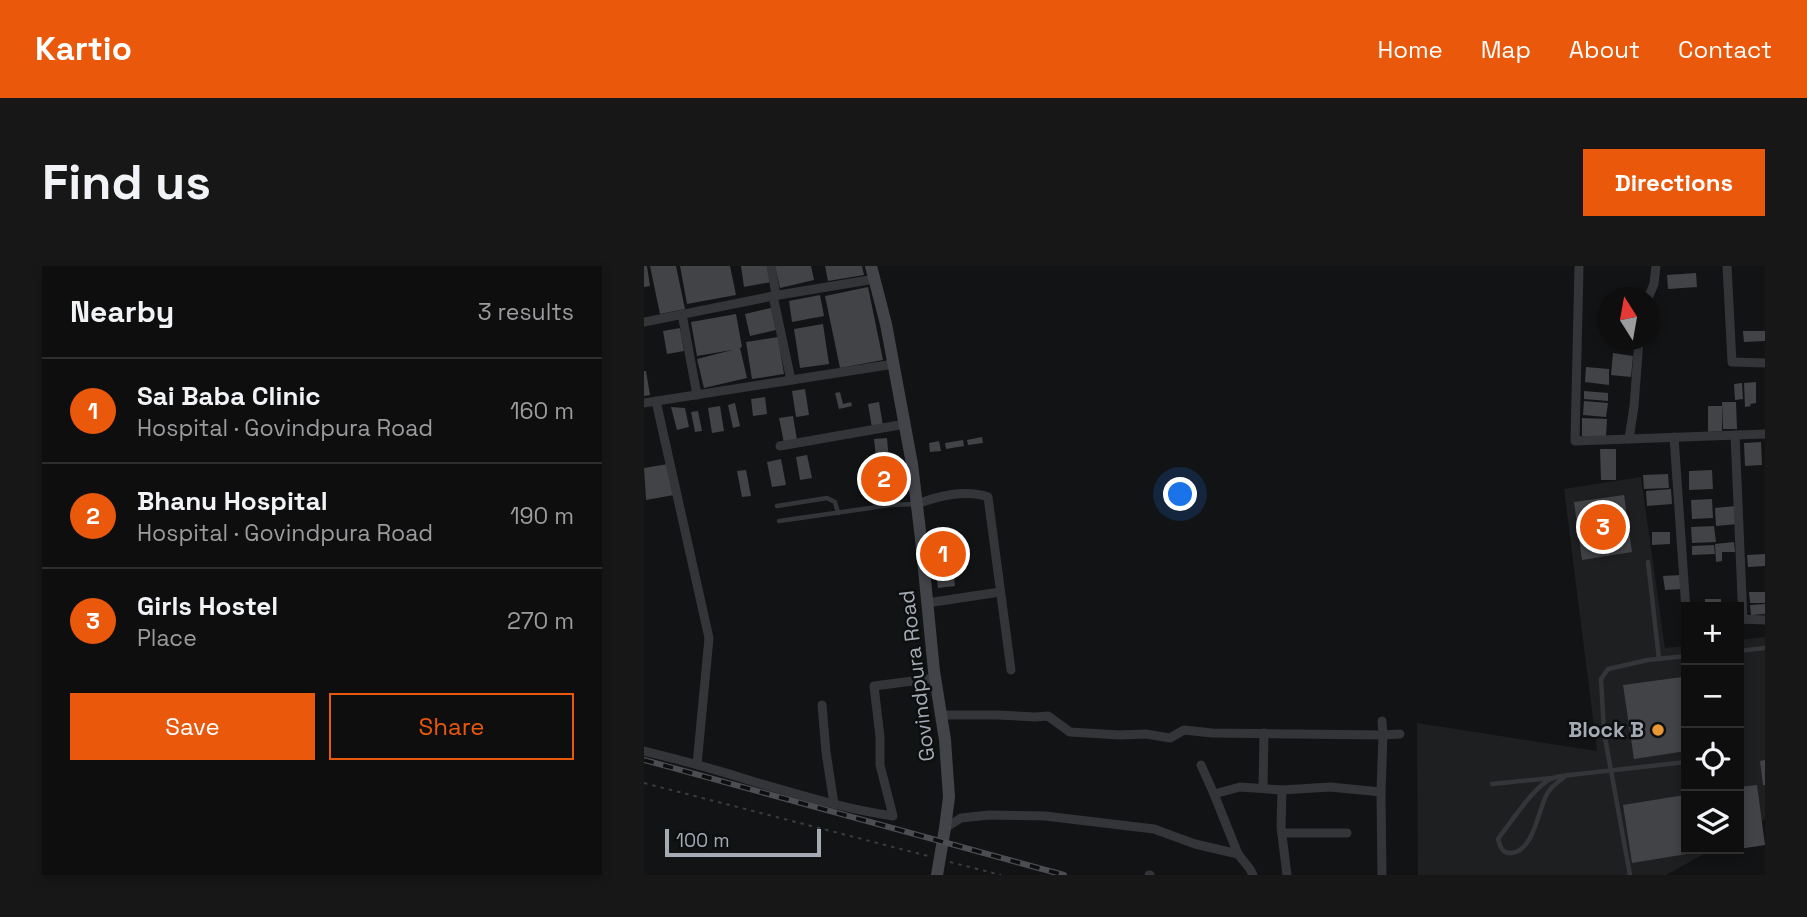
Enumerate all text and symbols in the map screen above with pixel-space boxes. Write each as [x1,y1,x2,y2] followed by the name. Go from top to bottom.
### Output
[35,28,132,70] text: Kartio
[1377,34,1443,65] text: Home
[1481,34,1531,65] text: Map
[1569,34,1640,65] text: About
[1678,34,1772,65] text: Contact
[1583,149,1765,216] button: Directions
[42,151,211,213] text: Find us
[1597,287,1660,350] north arrow
[70,292,174,331] text: Nearby
[478,297,574,327] text: 3 results
[137,379,321,413] text: Sai Baba Clinic
[88,396,98,426] text: 1
[510,396,574,426] text: 160 m
[137,413,433,443] text: Hospital · Govindpura Road
[861,453,907,505] pin: 2
[1163,477,1197,511] your location
[137,484,328,518] text: Bhanu Hospital
[86,501,100,531] text: 2
[510,501,574,531] text: 190 m
[1580,501,1626,553] pin: 3
[137,518,433,548] text: Hospital · Govindpura Road
[920,528,966,580] pin: 1
[137,589,278,623] text: Girls Hostel
[893,589,940,763] street label: Govindpura Road
[1681,602,1744,854] map controls
[1681,602,1744,665] button: +
[86,606,100,636] text: 3
[507,606,574,636] text: 270 m
[137,623,197,653] text: Place
[1681,665,1744,728] button: −
[70,693,315,760] button: Save
[329,693,574,760] button: Share
[1568,716,1644,743] place label: Block B
[1650,722,1666,738] marker: Block B
[1681,728,1744,791] button: locate
[1681,791,1744,854] button: layers
[665,826,821,858] scale bar
[676,828,730,853] text: 100 m

